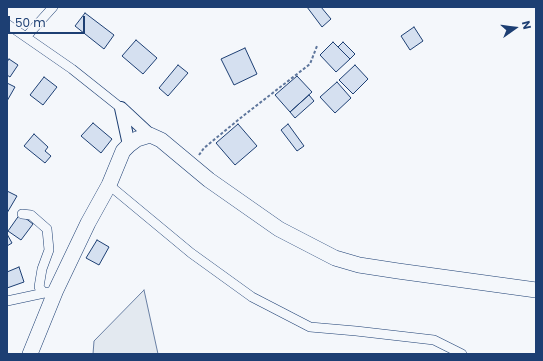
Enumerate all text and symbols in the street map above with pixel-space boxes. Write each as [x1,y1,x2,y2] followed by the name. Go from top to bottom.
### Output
[10,8,87,34] scale bar
[495,8,535,48] north arrow
[15,14,46,31] text: 50 m
[518,19,535,31] text: N

